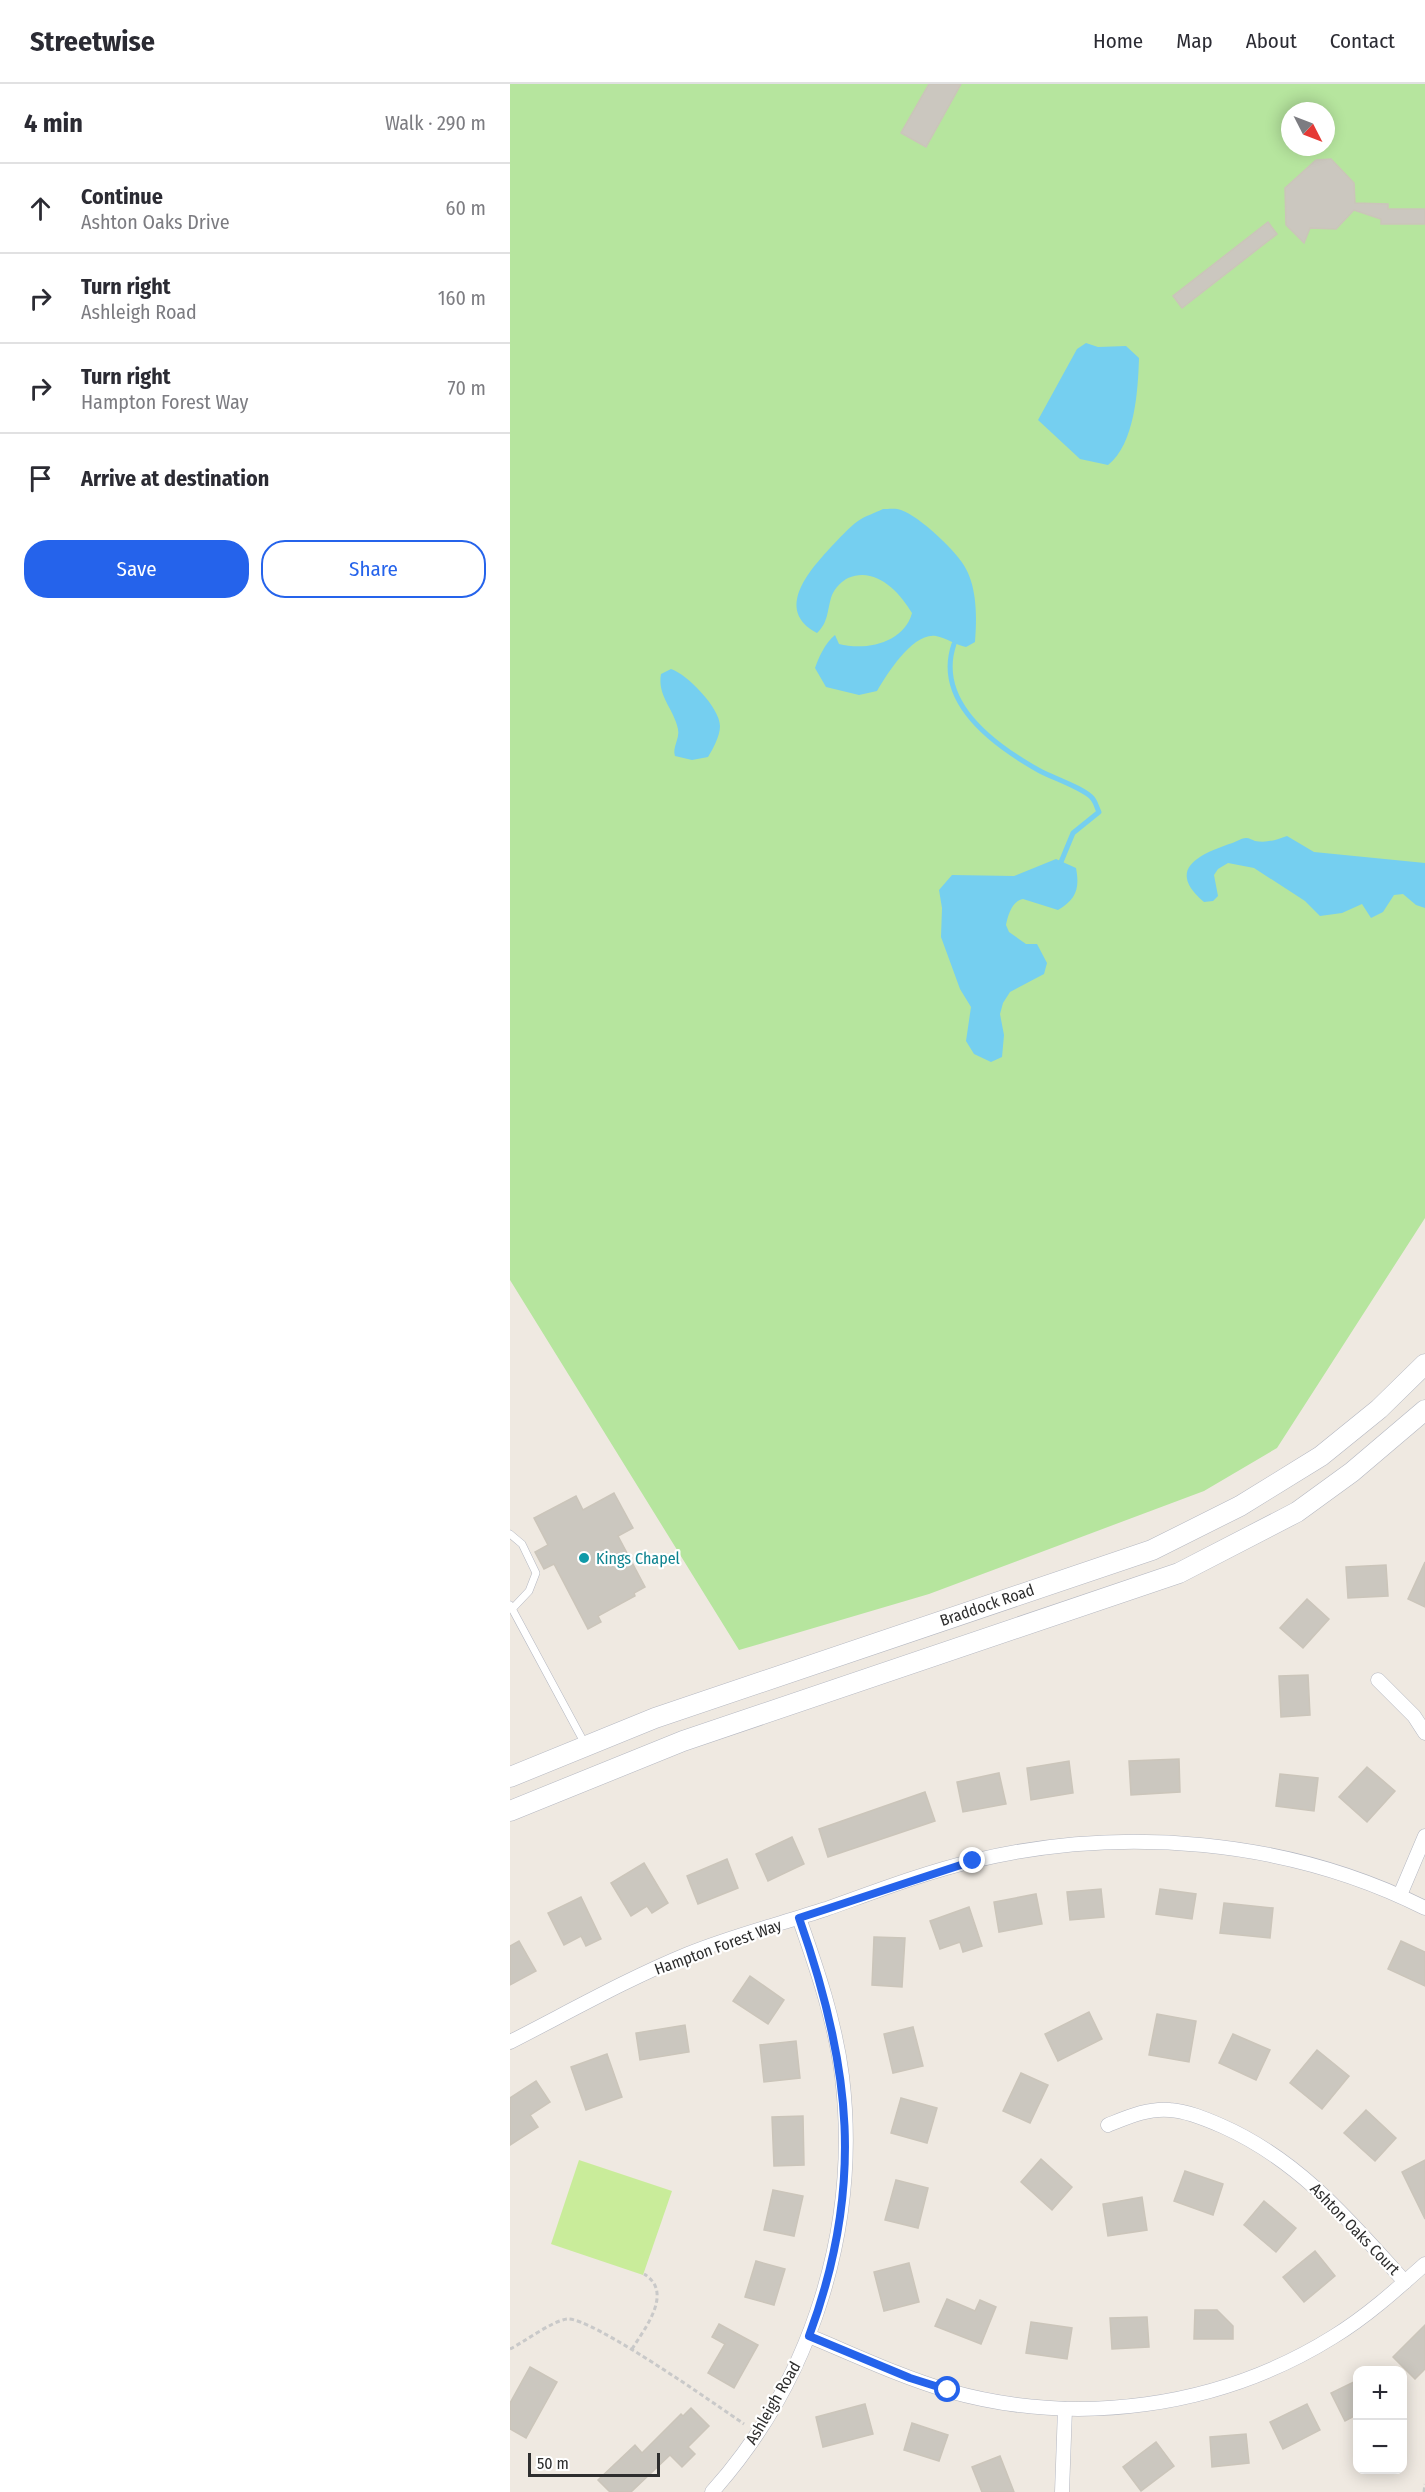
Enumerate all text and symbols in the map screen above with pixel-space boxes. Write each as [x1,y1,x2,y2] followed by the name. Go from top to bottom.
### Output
[30,25,155,58] text: Streetwise
[1093,28,1143,54] text: Home
[1176,28,1213,54] text: Map
[1246,28,1297,54] text: About
[1330,28,1395,54] text: Contact
[1281,102,1335,156] north arrow
[24,108,83,139] text: 4 min
[385,111,486,135] text: Walk · 290 m
[81,183,163,210] text: Continue
[24,192,57,225] icon: ahead
[446,196,486,220] text: 60 m
[81,210,230,234] text: Ashton Oaks Drive
[81,273,170,300] text: Turn right
[24,282,57,315] icon: right
[438,286,486,310] text: 160 m
[81,300,197,324] text: Ashleigh Road
[81,363,170,390] text: Turn right
[24,372,57,405] icon: right
[448,376,486,400] text: 70 m
[81,390,248,414] text: Hampton Forest Way
[24,462,57,495] icon: arrive
[81,465,269,492] text: Arrive at destination
[24,540,249,598] button: Save
[261,540,486,598] button: Share
[596,1549,680,1568] place label: Kings Chapel
[577,1551,591,1565] marker: Kings Chapel
[937,1580,1037,1630] street label: Braddock Road
[959,1847,985,1873] route end
[652,1915,785,1979] street label: Hampton Forest Way
[1306,2179,1404,2279] street label: Ashton Oaks Court
[742,2358,804,2448] street label: Ashleigh Road
[1353,2366,1407,2474] map controls
[1353,2366,1407,2420] button: +
[934,2376,960,2402] route start
[1353,2420,1407,2474] button: −
[528,2450,660,2478] scale bar
[537,2454,569,2473] text: 50 m

